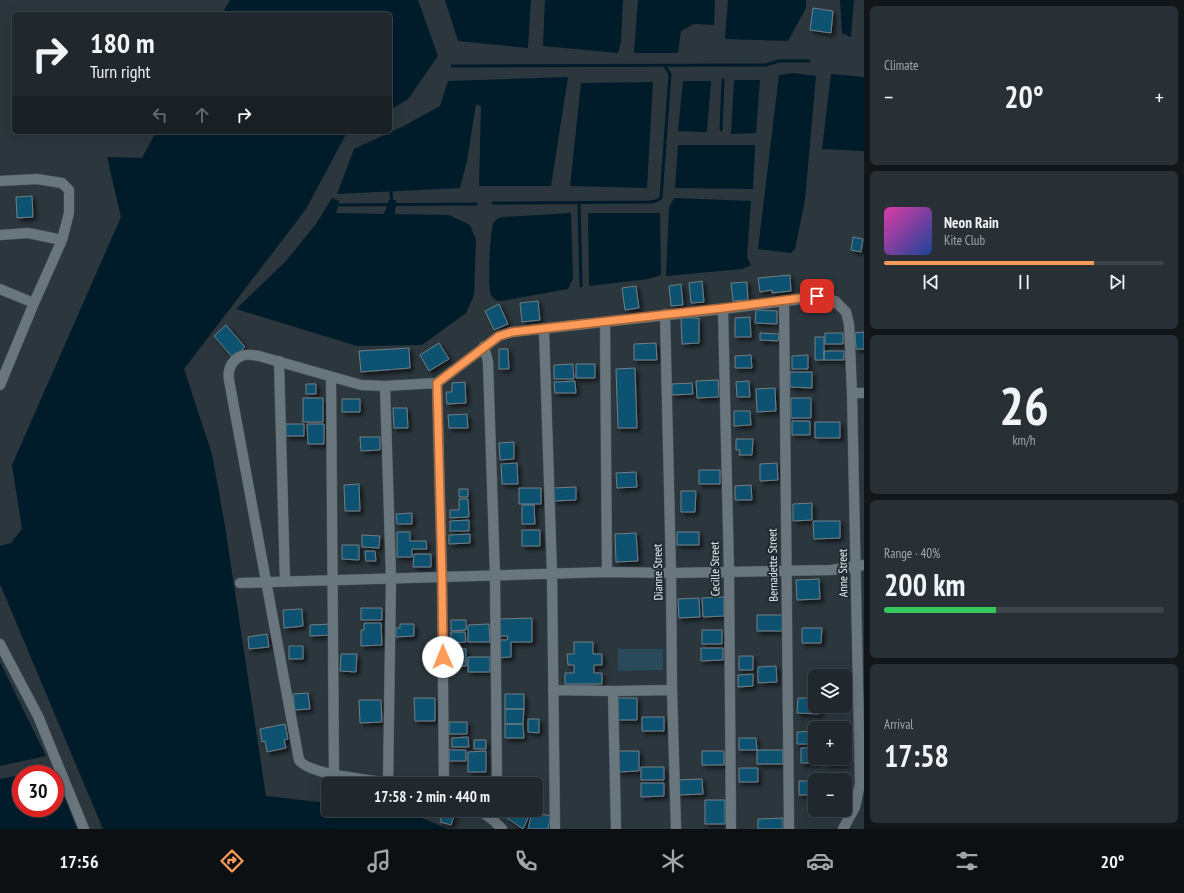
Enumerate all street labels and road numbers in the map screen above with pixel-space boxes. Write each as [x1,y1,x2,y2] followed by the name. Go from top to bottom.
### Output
[764,528,781,602] street label: Bernadette Street
[707,541,722,597] street label: Cecille Street
[649,543,665,600] street label: Dianne Street
[835,548,850,597] street label: Anne Street

